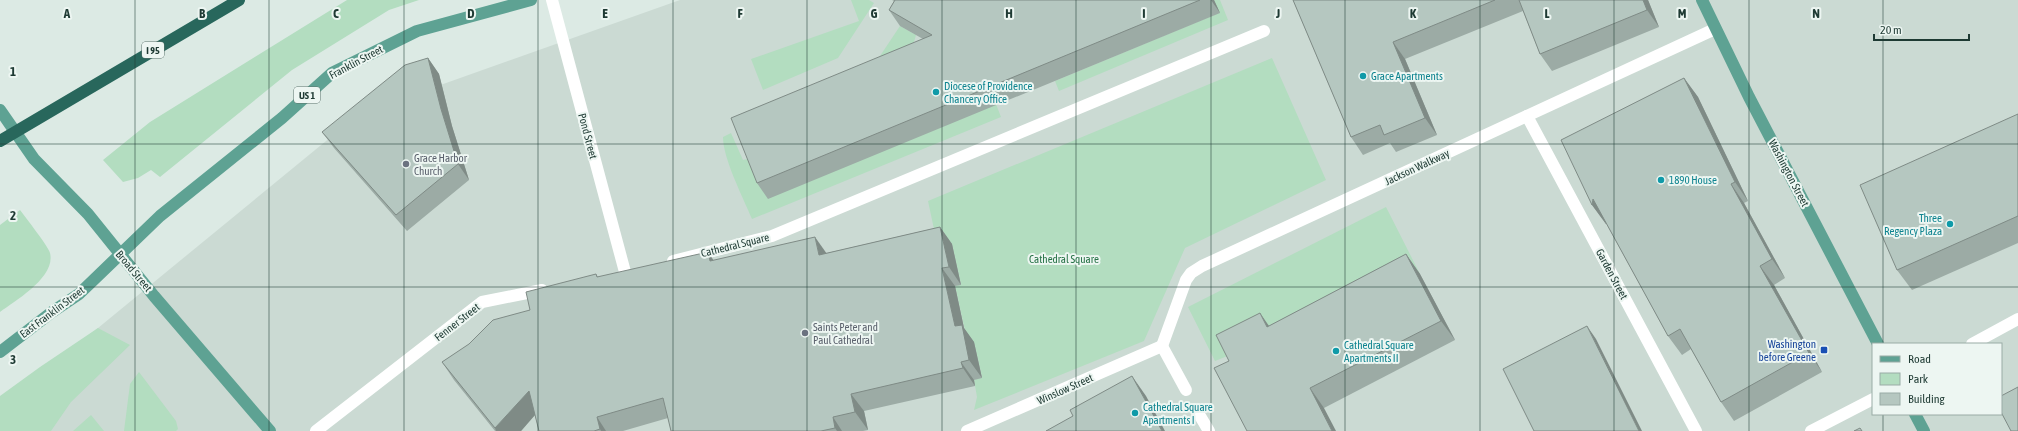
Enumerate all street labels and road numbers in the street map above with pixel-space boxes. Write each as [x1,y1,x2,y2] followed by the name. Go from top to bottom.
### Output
[142,42,164,58] road number: I 95
[327,43,385,81] street label: Franklin Street
[294,87,320,103] road number: US 1
[576,112,600,160] street label: Pond Street
[1766,138,1812,208] street label: Washington Street
[1383,147,1452,187] street label: Jackson Walkway
[700,231,770,259] street label: Cathedral Square
[1594,247,1630,301] street label: Garden Street
[113,248,155,294] street label: Broad Street
[18,284,86,340] street label: East Franklin Street
[432,301,482,343] street label: Fenner Street
[1035,371,1095,407] street label: Winslow Street

